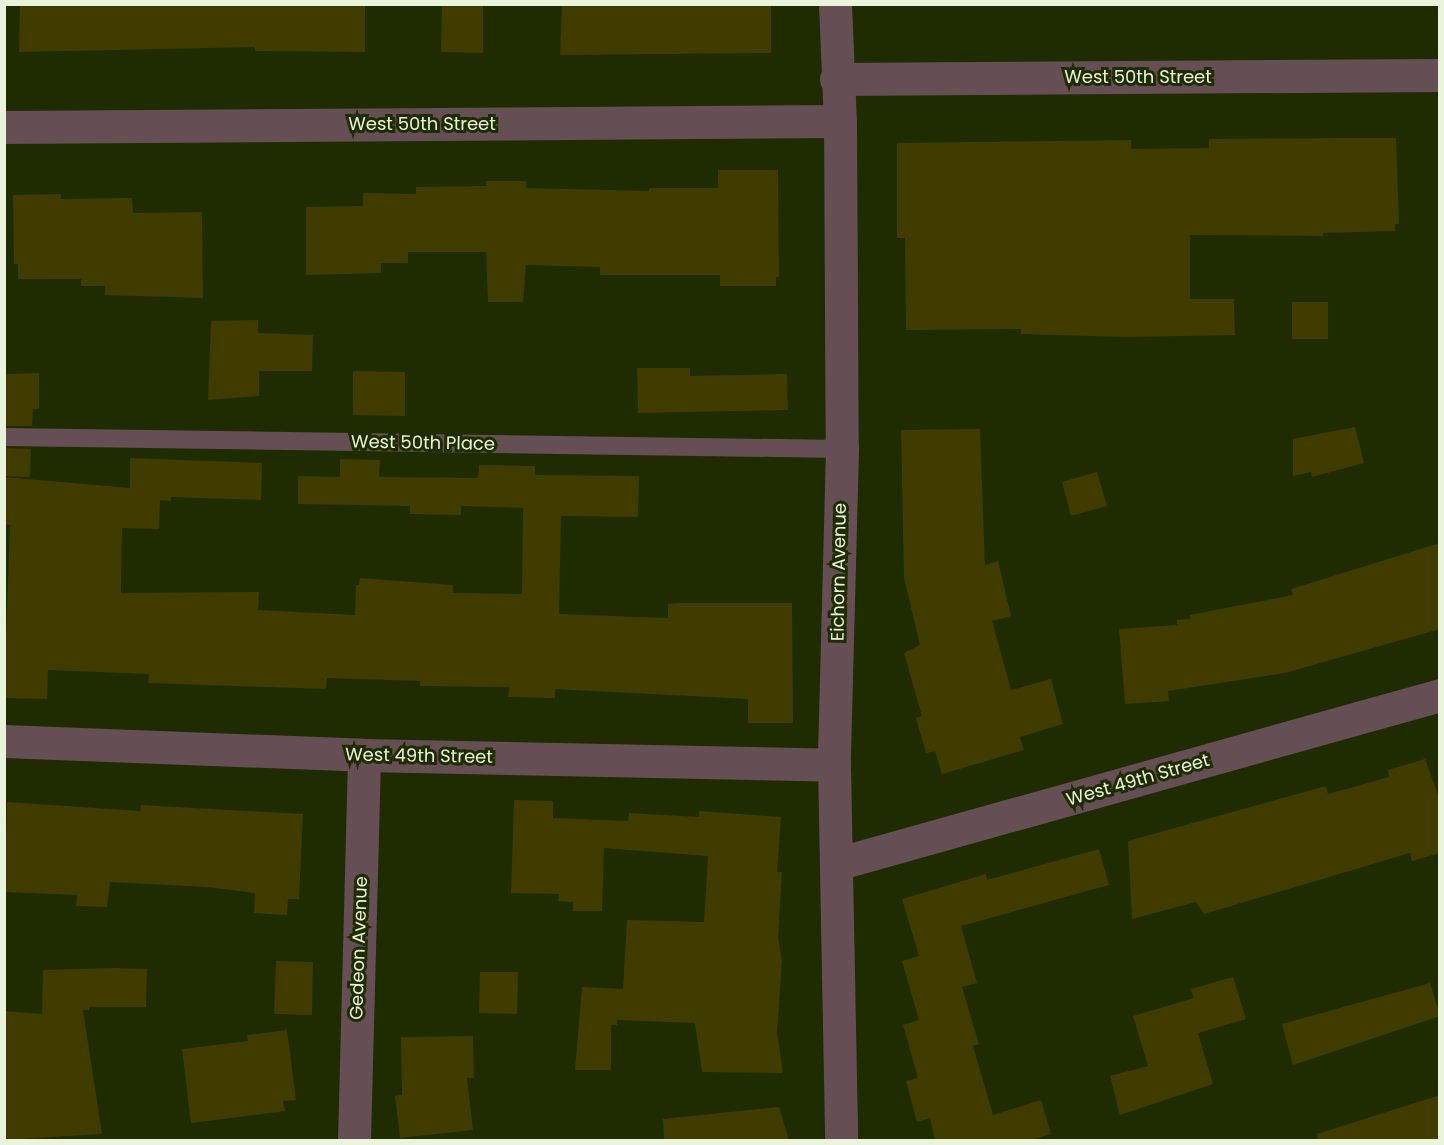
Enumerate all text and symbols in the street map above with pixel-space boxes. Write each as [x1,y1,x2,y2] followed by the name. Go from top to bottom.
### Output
[1064,66,1212,88] street label: West 50th Street
[348,113,496,135] street label: West 50th Street
[351,431,495,455] street label: West 50th Place
[827,503,851,641] street label: Eichorn Avenue
[345,744,493,768] street label: West 49th Street
[1064,749,1212,811] street label: West 49th Street
[346,876,372,1020] street label: Gedeon Avenue

